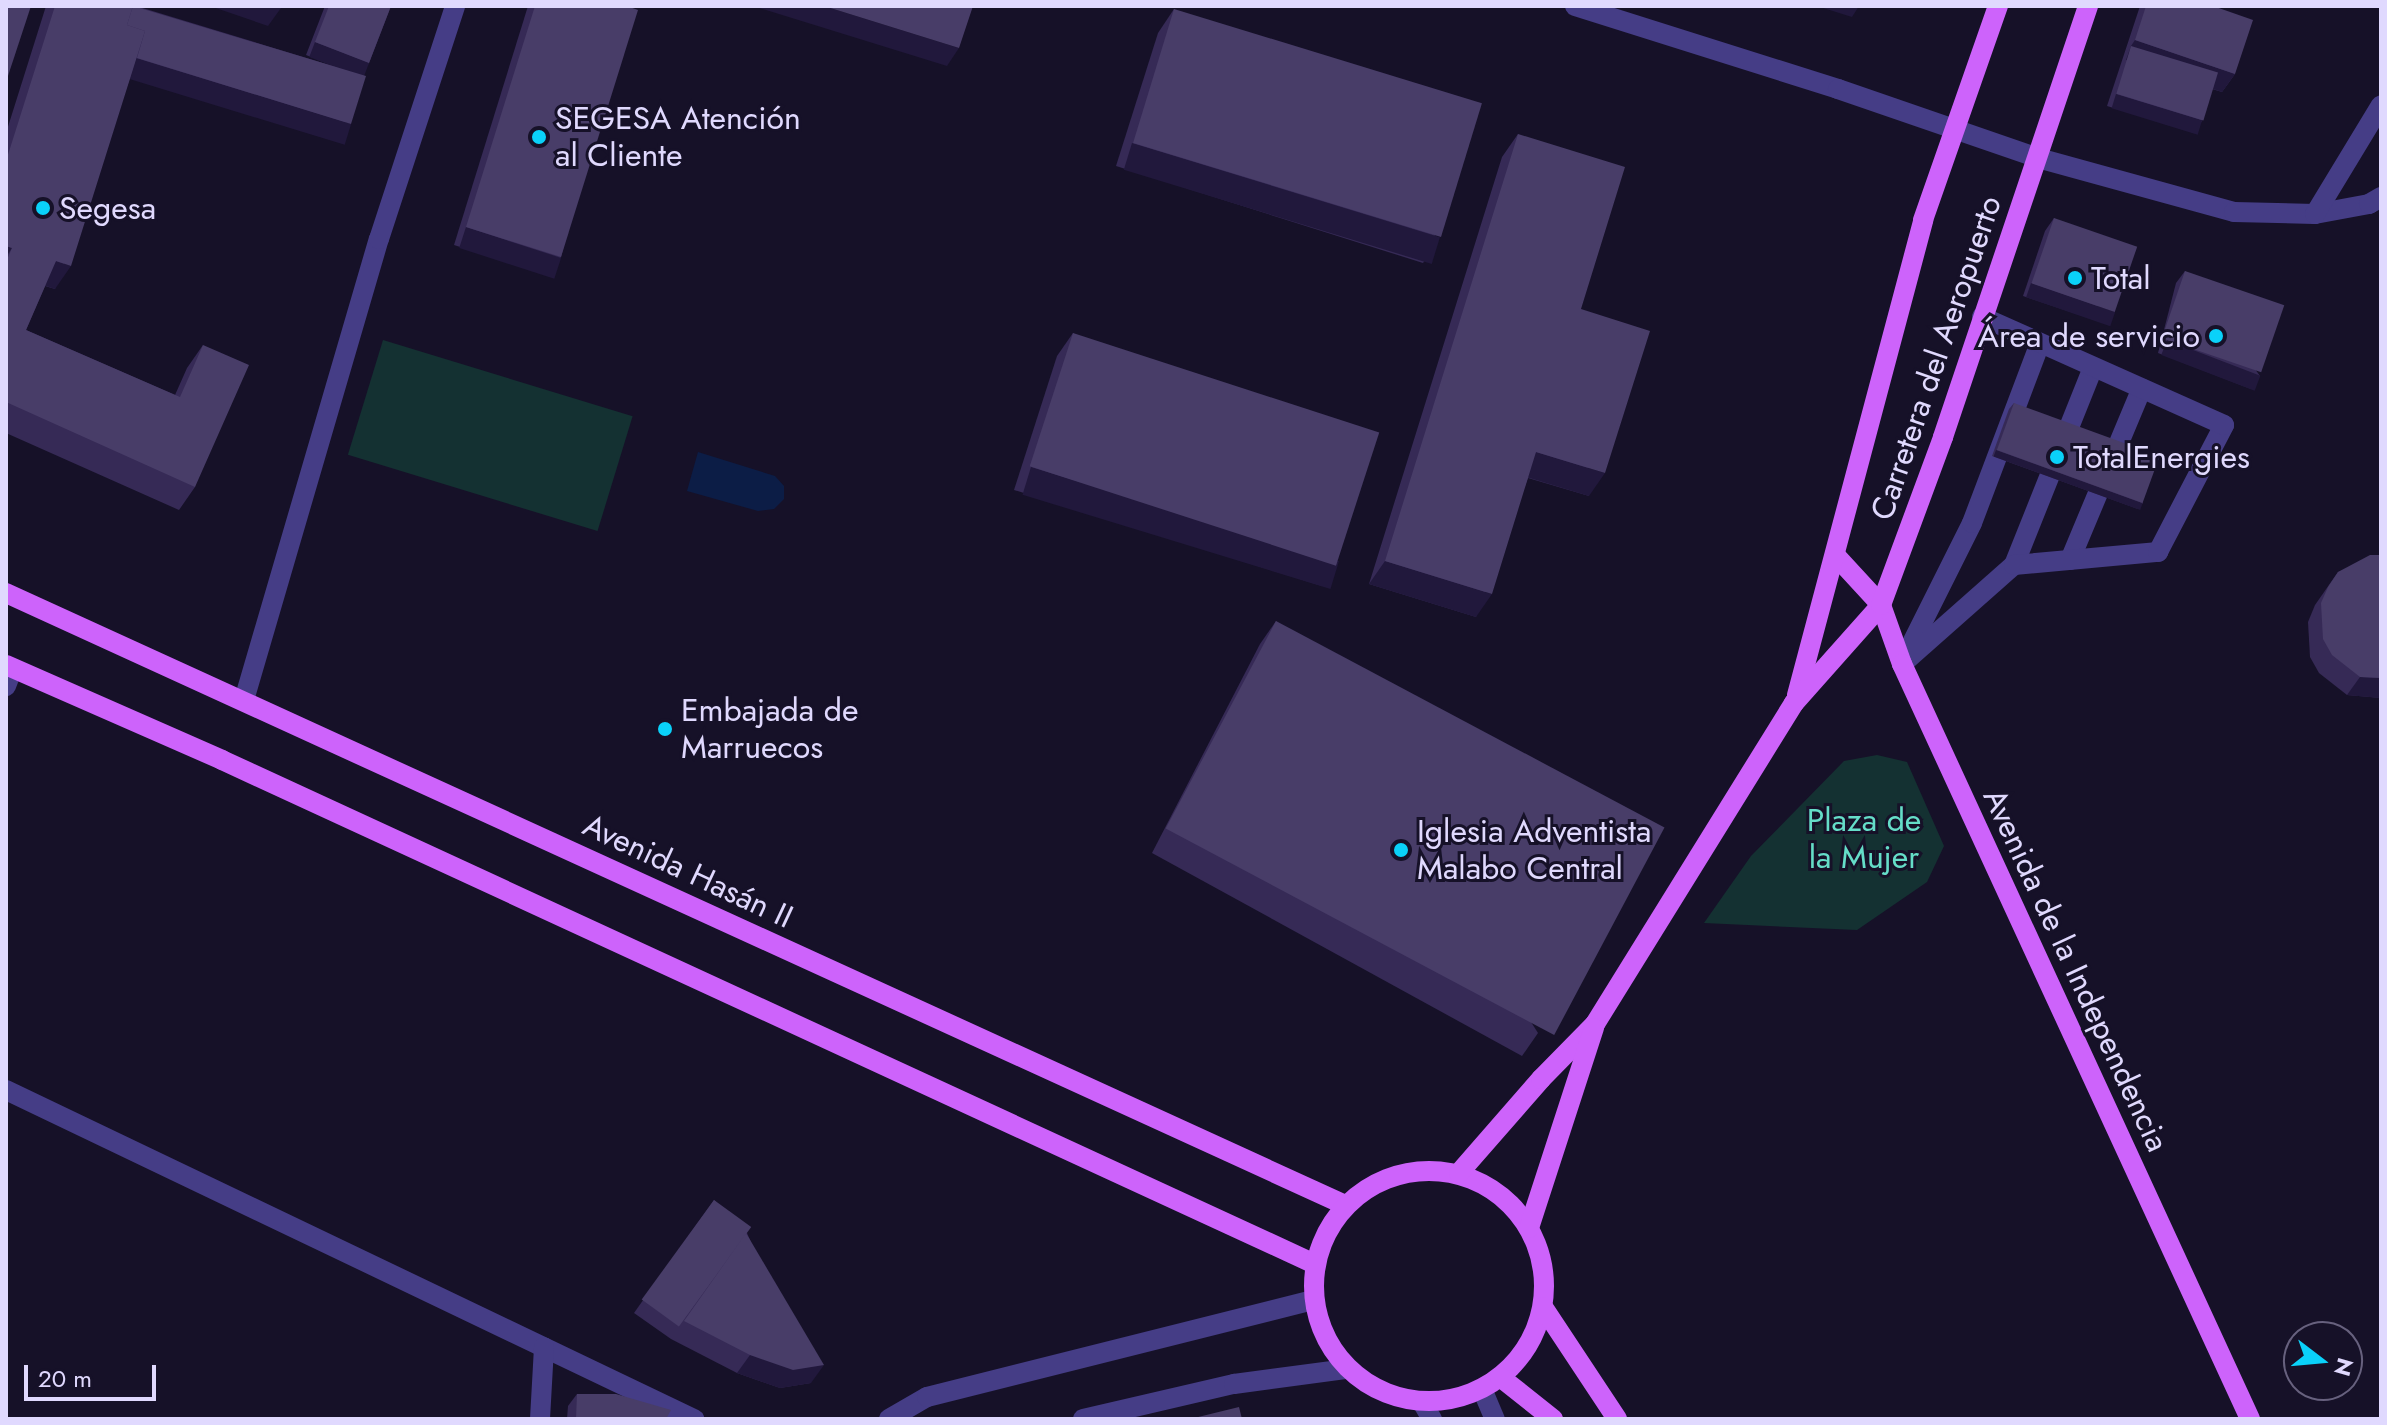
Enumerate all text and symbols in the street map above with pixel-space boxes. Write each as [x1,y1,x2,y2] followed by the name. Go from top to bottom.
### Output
[555,100,801,175] place label: SEGESA Atención al Cliente
[530,128,548,146] marker: SEGESA Atención al Cliente
[59,189,156,227] place label: Segesa
[1862,191,2010,525] street label: Carretera del Aeropuerto
[34,199,52,217] marker: Segesa
[2091,259,2151,297] place label: Total
[2066,269,2084,287] marker: Total
[1978,317,2200,355] place label: Área de servicio
[2207,327,2225,345] marker: Área de servicio
[2073,438,2250,476] place label: TotalEnergies
[2048,448,2066,466] marker: TotalEnergies
[681,692,859,767] place label: Embajada de Marruecos
[656,720,674,738] marker: Embajada de Marruecos
[1975,782,2177,1158] street label: Avenida de la Independencia
[1807,802,1921,877] park label: Plaza de la Mujer
[577,806,799,936] street label: Avenida Hasán II
[1417,813,1651,888] place label: Iglesia Adventista Malabo Central
[1392,841,1410,859] marker: Iglesia Adventista Malabo Central
[2283,1321,2363,1401] north arrow
[28,1349,160,1399] scale bar
[2326,1354,2362,1380] text: N
[38,1361,92,1396] text: 20 m

